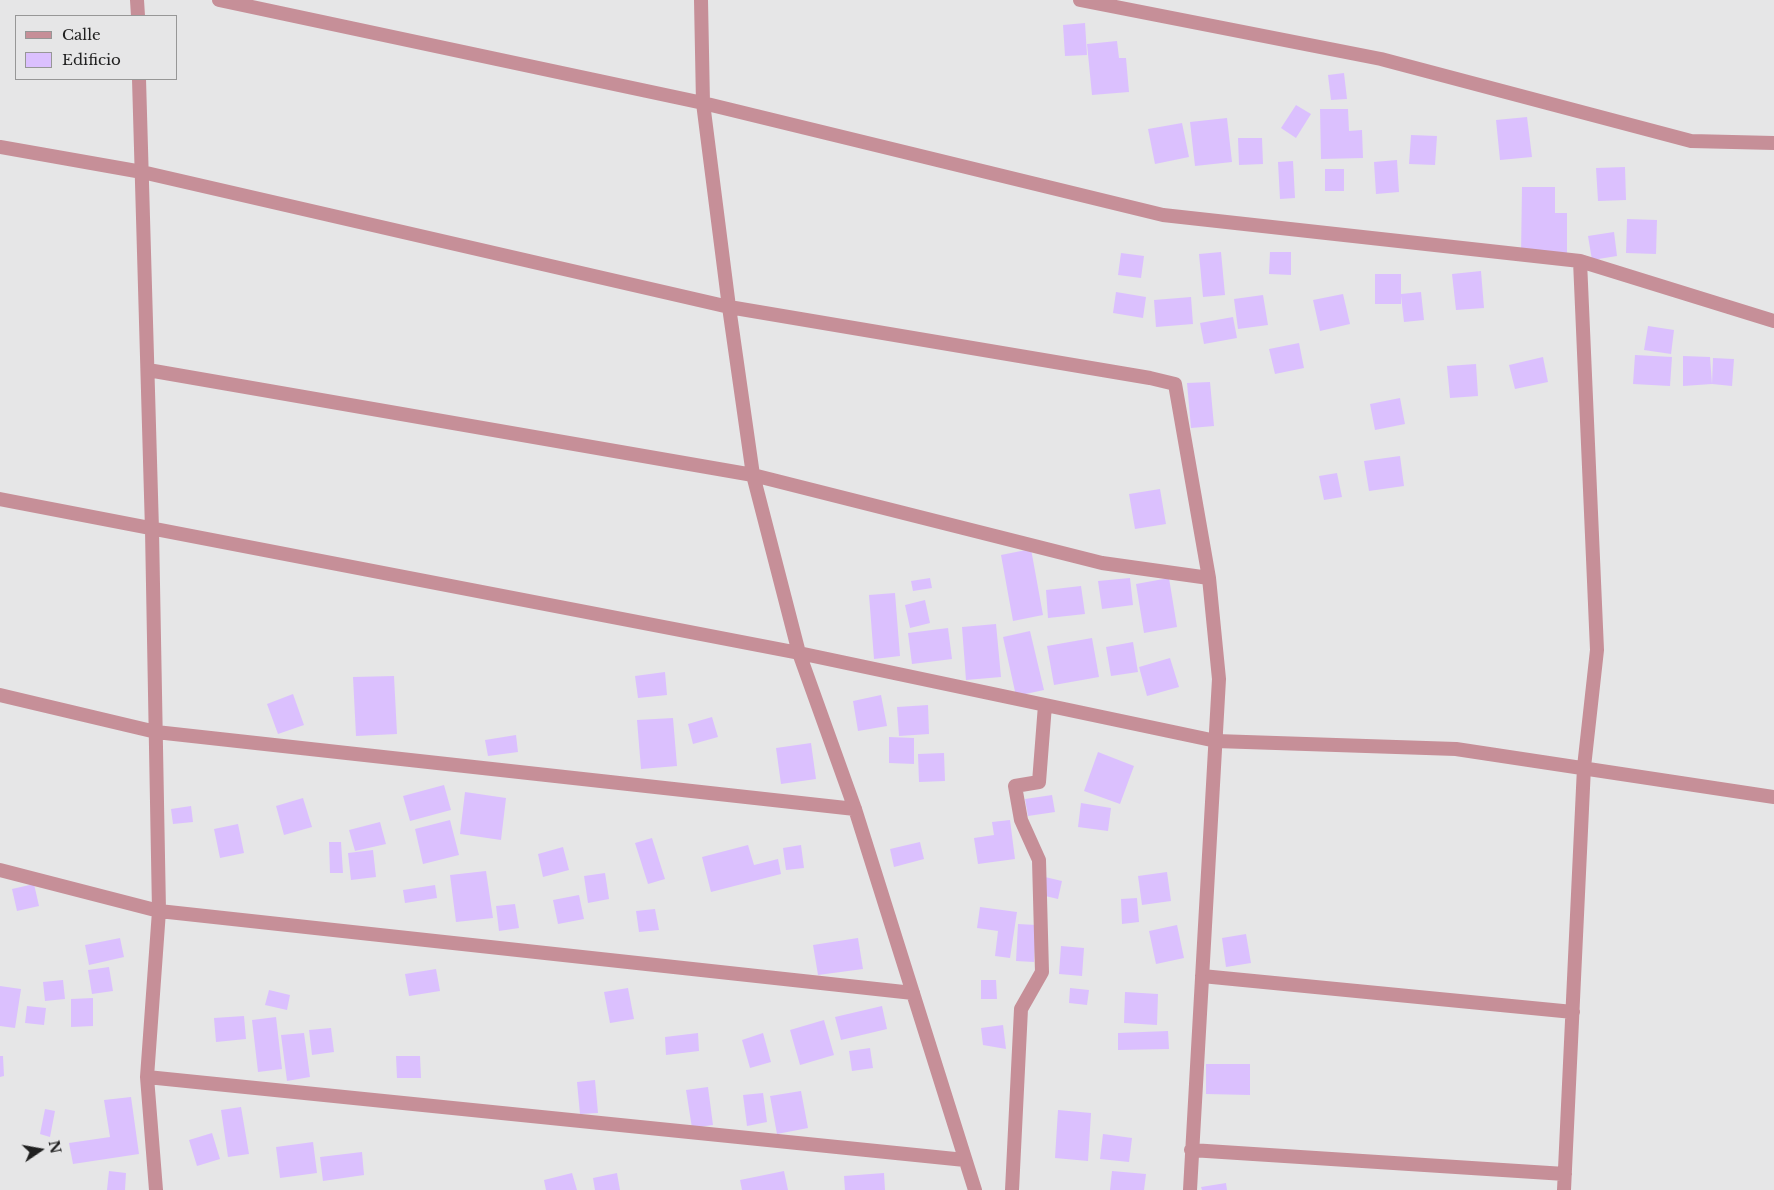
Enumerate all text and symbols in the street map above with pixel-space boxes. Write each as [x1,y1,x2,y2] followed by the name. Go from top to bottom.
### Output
[15,15,178,80] legend
[62,25,101,44] text: Calle
[62,50,121,69] text: Edificio
[15,1125,65,1175] north arrow
[44,1139,65,1155] text: N

